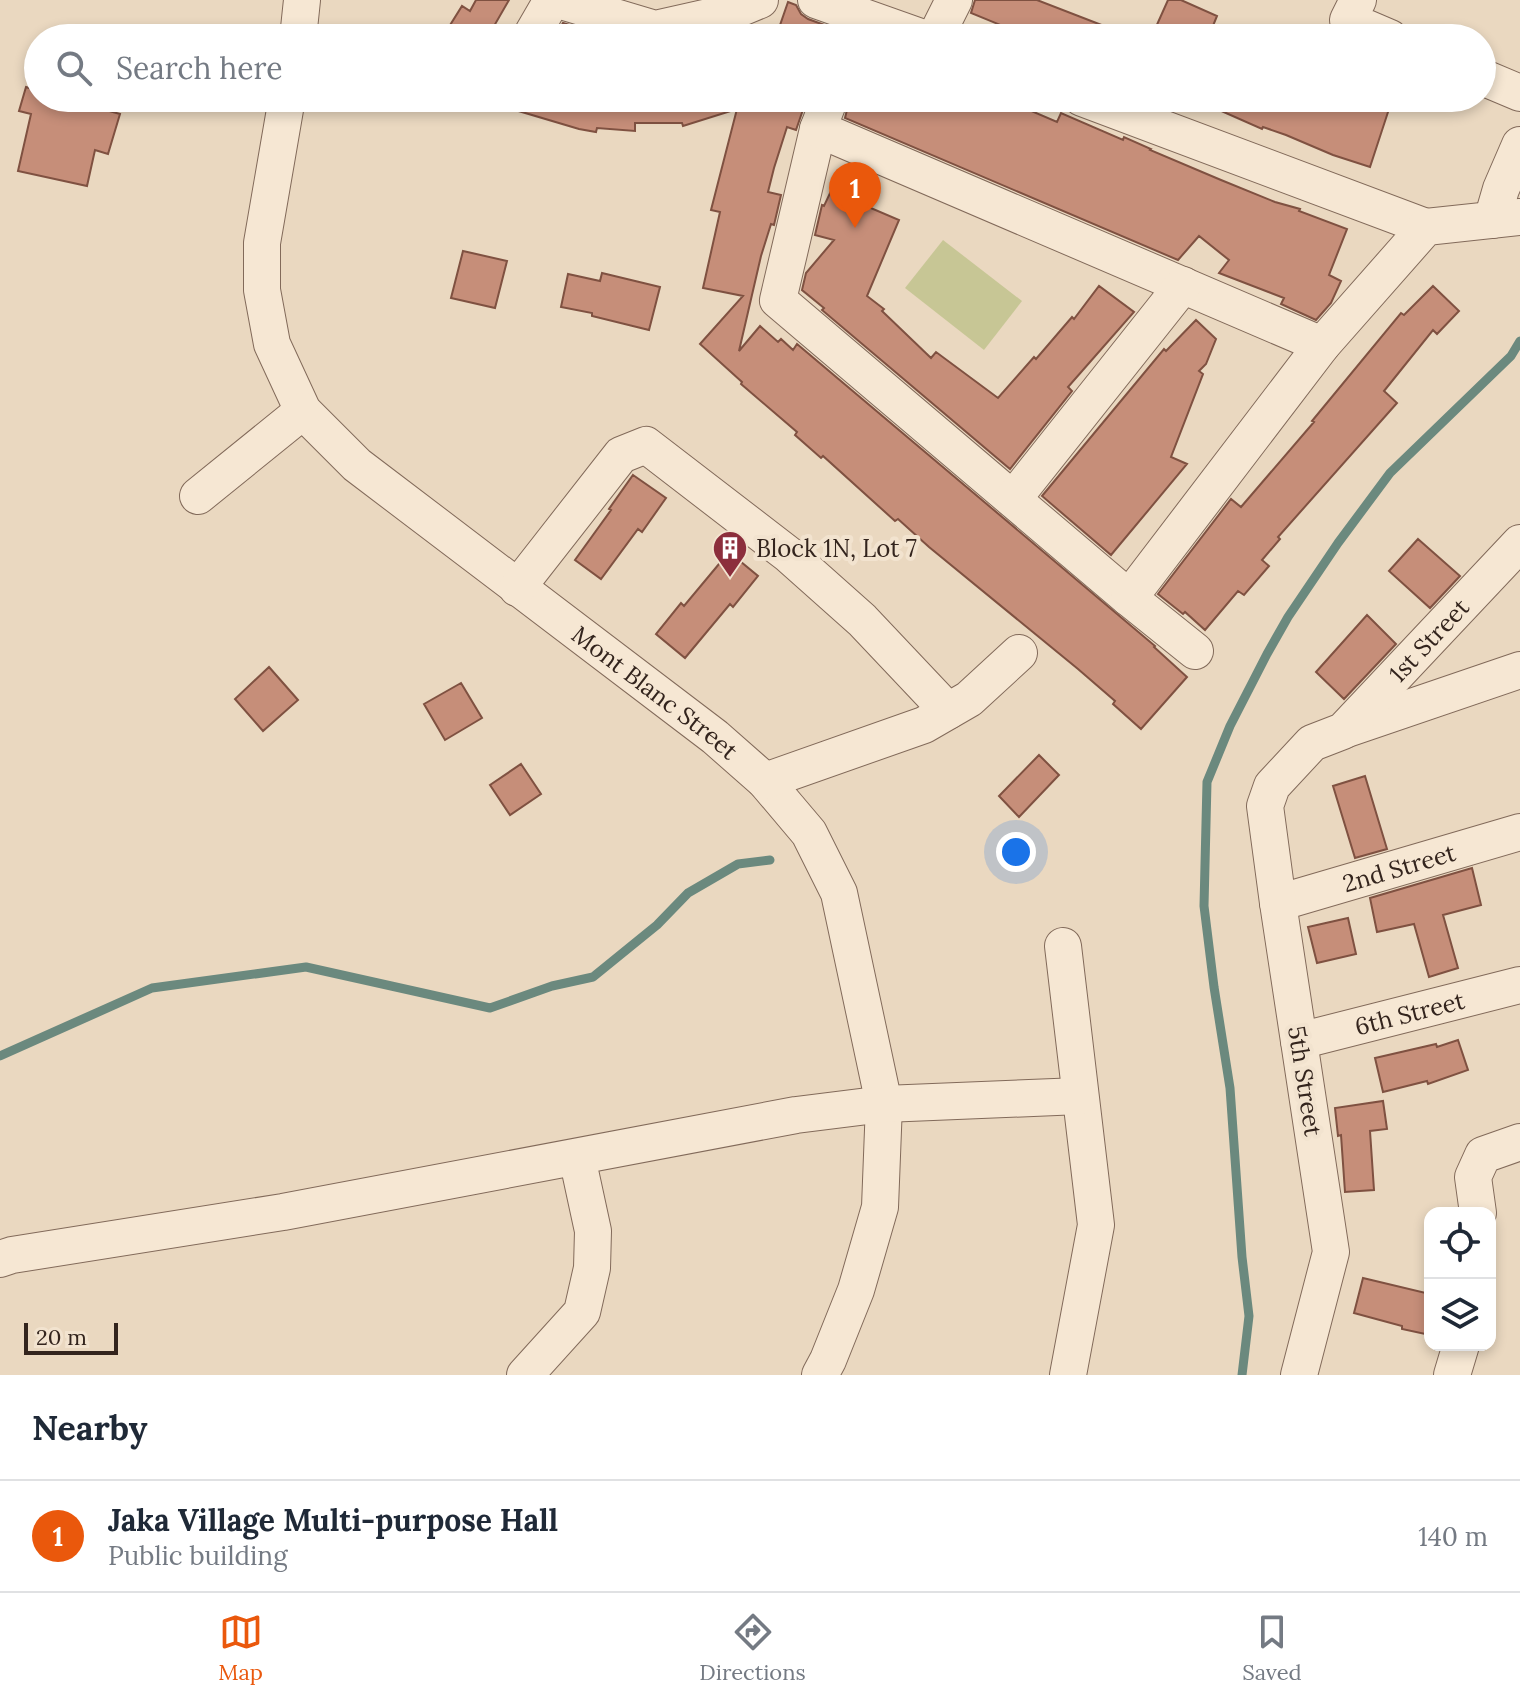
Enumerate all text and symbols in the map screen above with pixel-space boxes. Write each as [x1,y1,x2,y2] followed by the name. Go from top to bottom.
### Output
[24,24,1496,112] search box
[52,46,96,90] icon: search
[116,49,283,87] text: Search here
[829,162,881,228] pin: 1
[711,529,749,579] building icon: Block 1N, Lot 7
[756,533,917,564] place label: Block 1N, Lot 7
[1382,591,1476,688] street label: 1st Street
[566,618,745,766] street label: Mont Blanc Street
[996,832,1036,872] your location
[1339,836,1460,899] street label: 2nd Street
[1351,984,1468,1042] street label: 6th Street
[1281,1024,1329,1139] street label: 5th Street
[1424,1207,1496,1351] map controls
[1424,1207,1496,1279] button: locate
[1424,1279,1496,1351] button: layers
[24,1319,118,1355] scale bar
[36,1323,87,1351] text: 20 m
[32,1406,148,1449] text: Nearby
[108,1501,558,1539] text: Jaka Village Multi-purpose Hall
[53,1520,63,1553] text: 1
[1418,1520,1488,1553] text: 140 m
[108,1539,288,1572] text: Public building
[218,1610,263,1686] tab: Map
[699,1610,806,1686] tab: Directions
[1242,1610,1302,1686] tab: Saved

